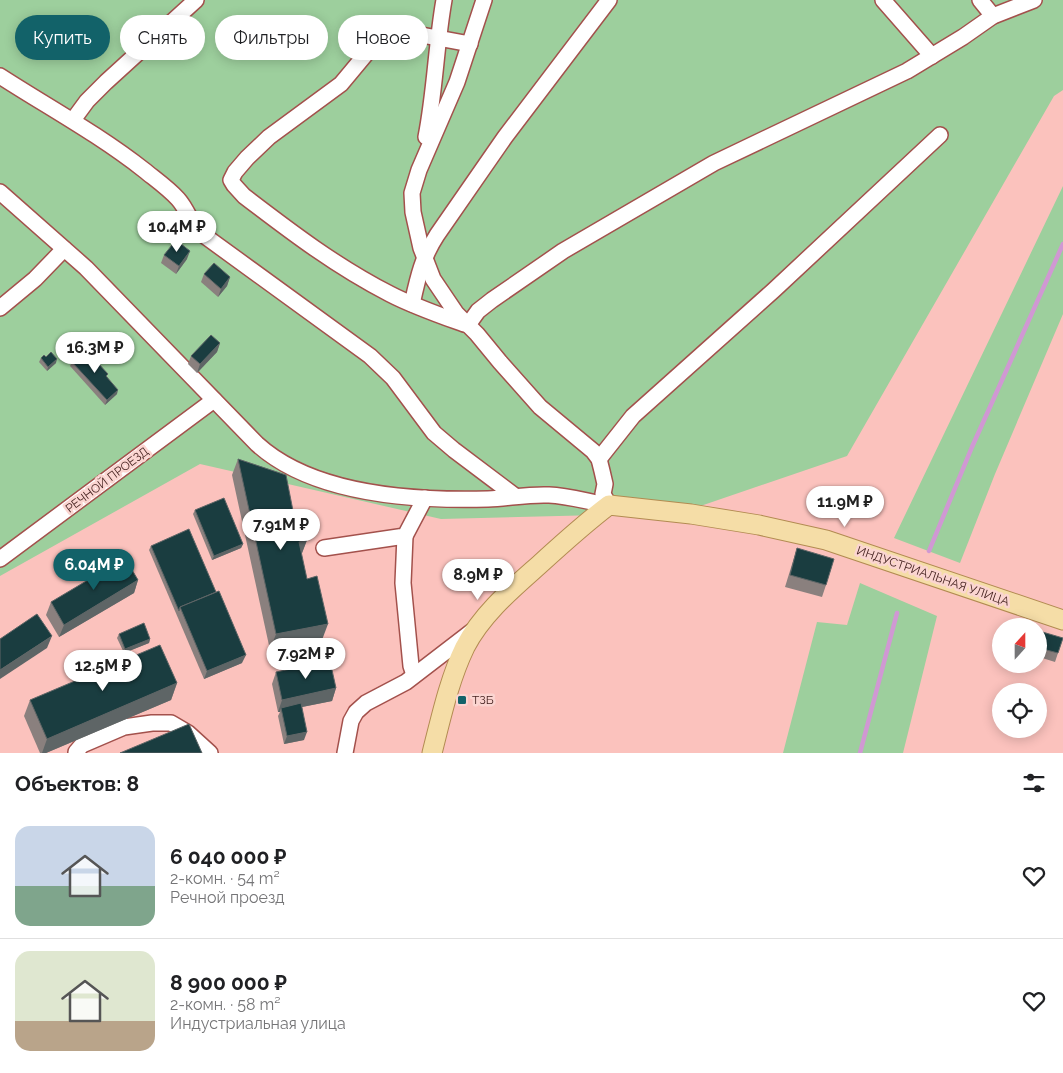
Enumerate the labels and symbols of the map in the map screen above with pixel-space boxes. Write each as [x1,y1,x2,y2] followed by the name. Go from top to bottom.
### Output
[131,210,223,253] pin: 10.4M ₽
[49,332,141,374] pin: 16.3M ₽
[63,444,151,516] street label: РЕЧНОЙ ПРОЕЗД
[799,486,891,528] pin: 11.9M ₽
[235,508,327,551] pin: 7.91M ₽
[855,543,1011,609] street label: ИНДУСТРИАЛЬНАЯ УЛИЦА
[48,548,140,591] pin: 6.04M ₽
[437,558,519,601] pin: 8.9M ₽
[992,618,1048,672] north arrow
[260,638,352,680] pin: 7.92M ₽
[57,650,149,692] pin: 12.5M ₽
[472,693,494,707] place label: ТЗБ
[456,694,468,706] marker: ТЗБ

